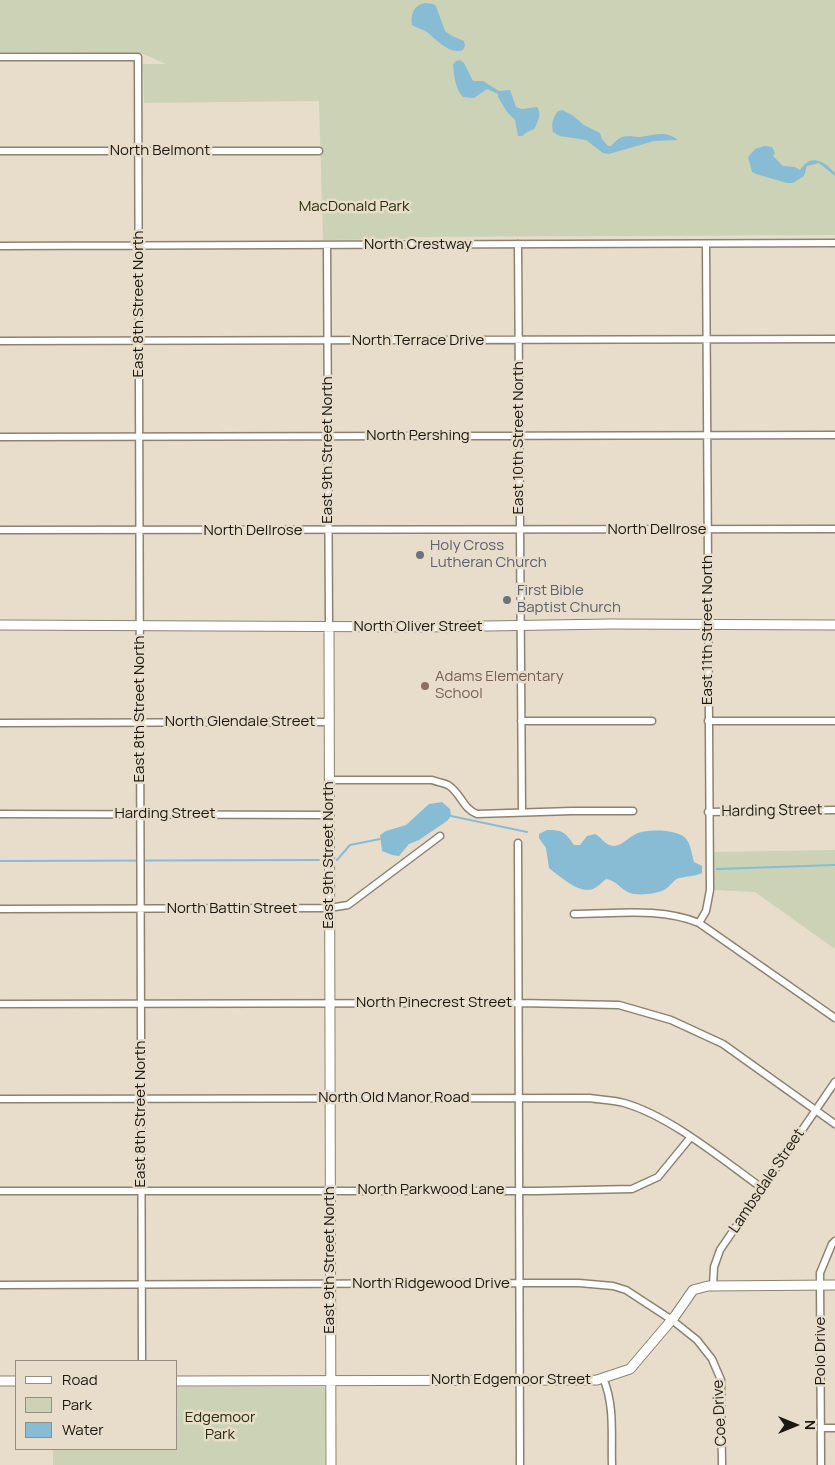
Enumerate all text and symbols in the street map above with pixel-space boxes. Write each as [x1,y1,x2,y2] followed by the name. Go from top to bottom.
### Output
[110,142,210,160] street label: North Belmont
[299,198,409,216] park label: MacDonald Park
[130,231,148,377] street label: East 8th Street North
[364,236,472,254] street label: North Crestway
[352,332,484,350] street label: North Terrace Drive
[510,361,528,515] street label: East 10th Street North
[319,376,337,524] street label: East 9th Street North
[366,427,470,445] street label: North Pershing
[607,521,707,539] street label: North Dellrose
[203,522,303,540] street label: North Dellrose
[430,537,547,572] place label: Holy Cross Lutheran Church
[414,549,426,561] marker: Holy Cross Lutheran Church
[699,555,717,705] street label: East 11th Street North
[517,582,621,617] place label: First Bible Baptist Church
[501,594,513,606] marker: First Bible Baptist Church
[354,618,482,636] street label: North Oliver Street
[131,636,149,782] street label: East 8th Street North
[435,668,564,703] place label: Adams Elementary School
[419,680,431,692] marker: Adams Elementary School
[165,713,315,731] street label: North Glendale Street
[320,781,338,929] street label: East 9th Street North
[721,801,823,821] street label: Harding Street
[114,805,216,823] street label: Harding Street
[167,900,297,918] street label: North Battin Street
[356,994,512,1012] street label: North Pinecrest Street
[132,1041,150,1187] street label: East 8th Street North
[318,1089,470,1107] street label: North Old Manor Road
[725,1125,809,1237] street label: Lambsdale Street
[358,1181,504,1199] street label: North Parkwood Lane
[321,1186,339,1334] street label: East 9th Street North
[352,1275,510,1293] street label: North Ridgewood Drive
[812,1317,830,1385] street label: Polo Drive
[15,1360,178,1450] legend
[62,1369,98,1390] text: Road
[431,1371,591,1389] street label: North Edgemoor Street
[709,1379,731,1447] street label: Coe Drive
[62,1394,92,1415] text: Park
[770,1400,820,1450] north arrow
[185,1409,255,1444] park label: Edgemoor Park
[62,1419,104,1440] text: Water
[801,1420,820,1430] text: N

